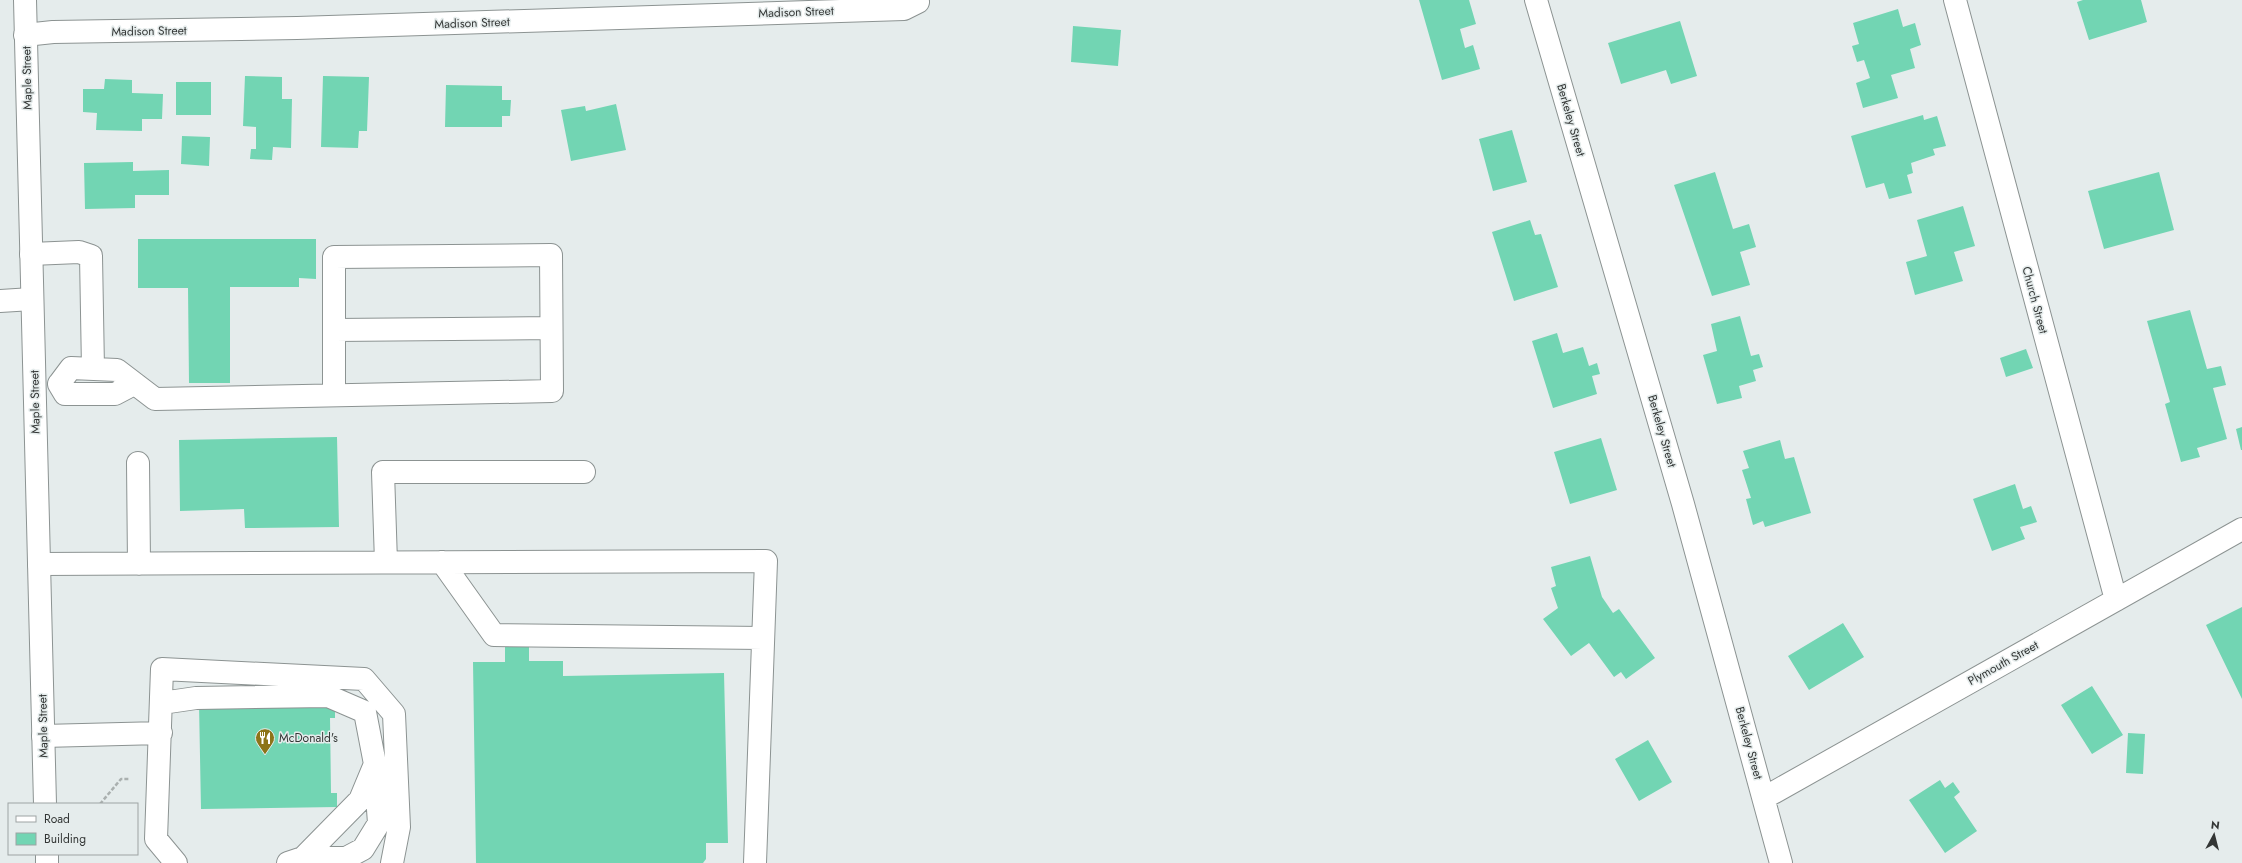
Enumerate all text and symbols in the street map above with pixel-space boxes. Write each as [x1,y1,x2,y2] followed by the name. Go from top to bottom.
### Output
[758,2,834,22] street label: Madison Street
[434,13,510,33] street label: Madison Street
[111,21,187,41] street label: Madison Street
[17,46,37,110] street label: Maple Street
[1552,82,1590,158] street label: Berkeley Street
[2017,264,2053,336] street label: Church Street
[25,370,45,434] street label: Maple Street
[1643,393,1681,469] street label: Berkeley Street
[1964,636,2042,690] street label: Plymouth Street
[33,694,53,758] street label: Maple Street
[1731,705,1767,781] street label: Berkeley Street
[254,727,276,755] restaurant icon: McDonald's
[279,729,338,747] place label: McDonald's
[8,803,138,855] legend
[44,810,70,828] text: Road
[2194,815,2234,855] north arrow
[2210,817,2221,834] text: N
[44,830,86,848] text: Building

